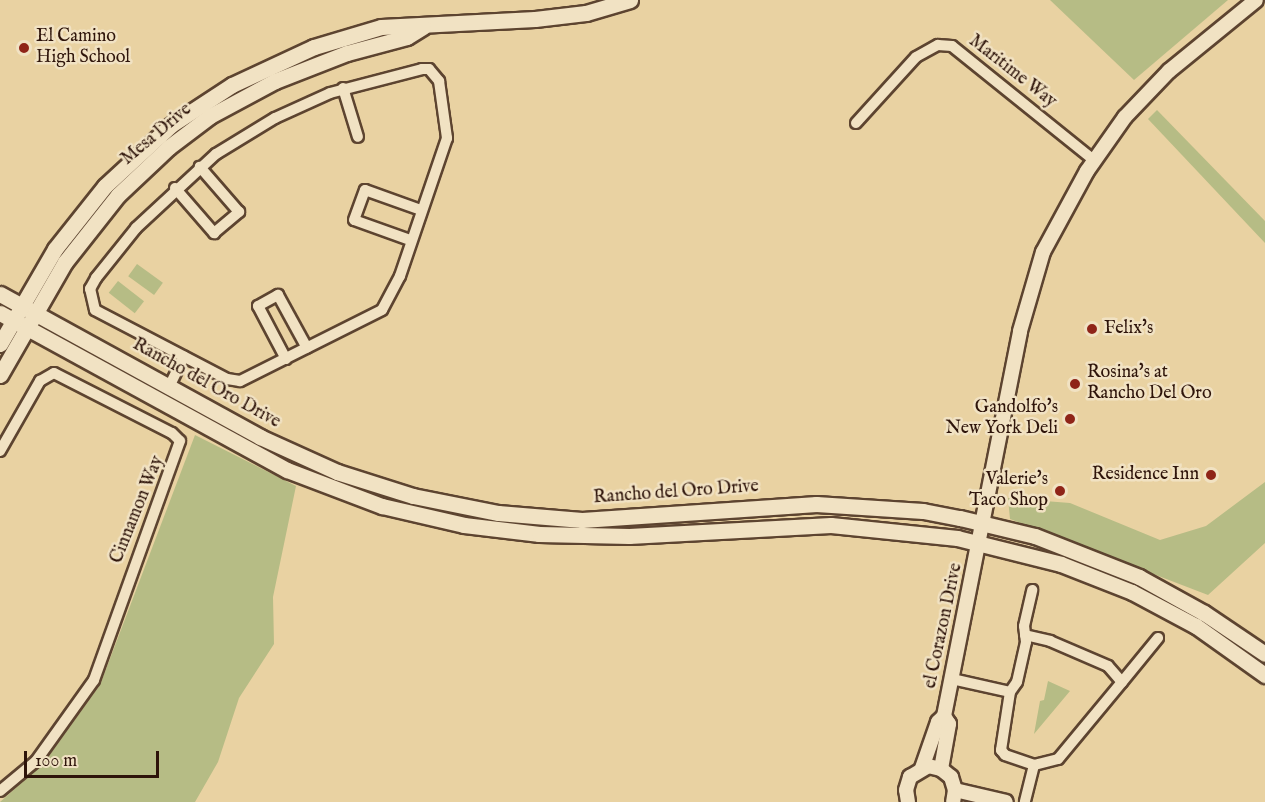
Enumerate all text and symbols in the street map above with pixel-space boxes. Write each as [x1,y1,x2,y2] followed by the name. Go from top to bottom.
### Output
[36,27,130,70] place label: El Camino High School
[964,31,1060,113] street label: Maritime Way
[17,41,31,55] marker: El Camino High School
[118,99,196,171] street label: Mesa Drive
[1104,318,1153,340] place label: Felix's
[1085,322,1099,336] marker: Felix's
[128,334,284,434] street label: Rancho del Oro Drive
[1087,363,1212,406] place label: Rosina's at Rancho Del Oro
[1068,377,1082,391] marker: Rosina's at Rancho Del Oro
[946,398,1058,440] place label: Gandolfo's New York Deli
[1063,412,1077,426] marker: Gandolfo's New York Deli
[107,453,169,567] street label: Cinnamon Way
[1092,464,1199,486] place label: Residence Inn
[1204,468,1218,482] marker: Residence Inn
[969,470,1048,512] place label: Valerie's Taco Shop
[593,476,759,510] street label: Rancho del Oro Drive
[1053,484,1067,498] marker: Valerie's Taco Shop
[920,561,968,691] street label: el Corazon Drive
[27,739,162,777] scale bar
[35,750,77,773] text: 100 m

